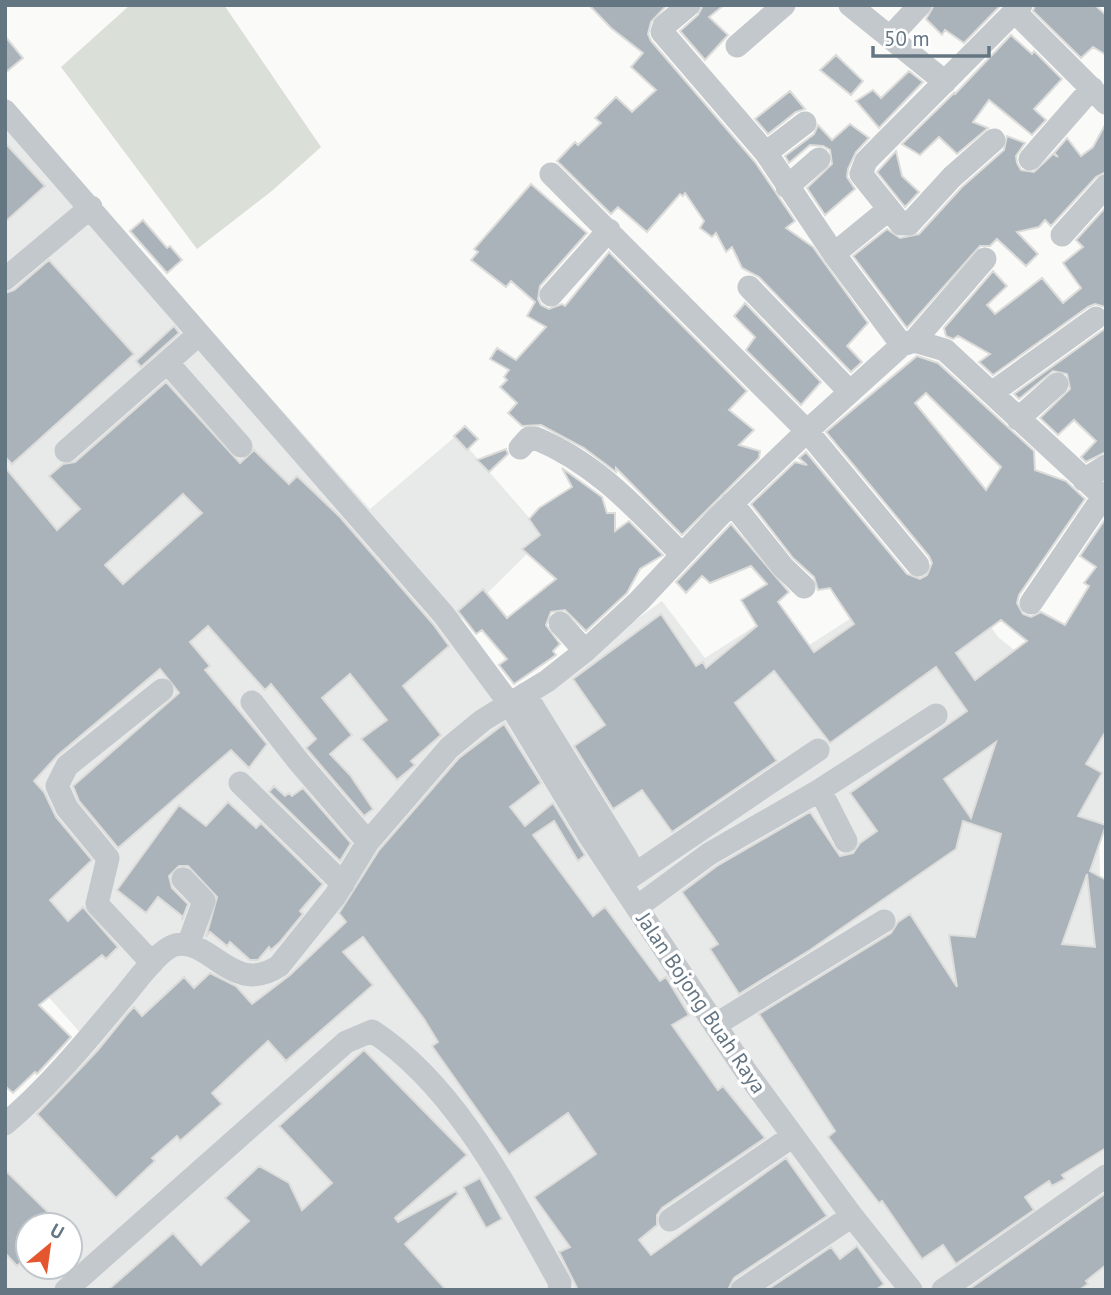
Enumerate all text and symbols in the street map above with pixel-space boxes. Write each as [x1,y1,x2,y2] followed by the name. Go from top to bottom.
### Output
[873,14,988,58] scale bar
[884,25,930,52] text: 50 m
[630,906,772,1099] street label: Jalan Bojong Buah Raya
[14,1211,84,1281] north arrow
[46,1218,68,1245] text: U

